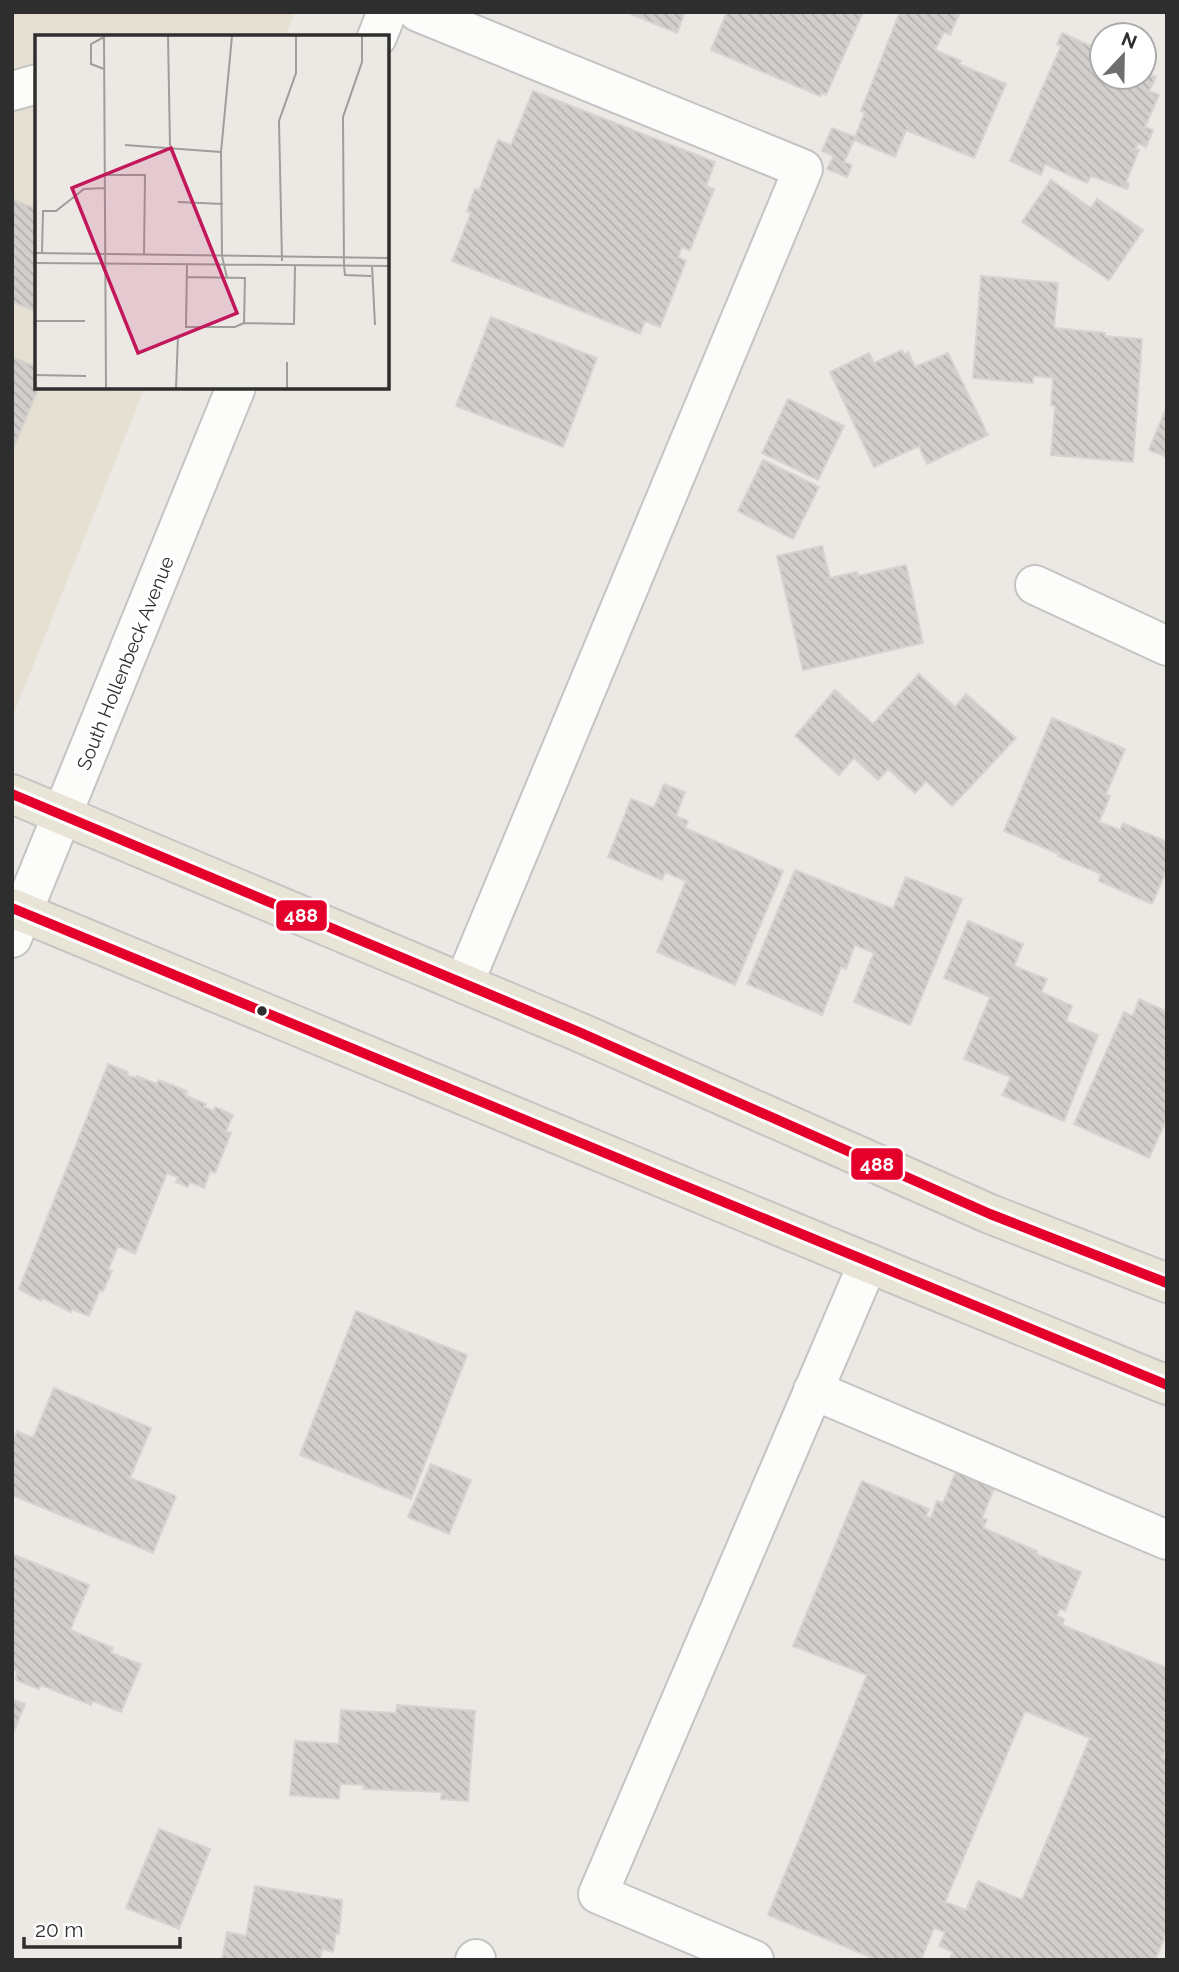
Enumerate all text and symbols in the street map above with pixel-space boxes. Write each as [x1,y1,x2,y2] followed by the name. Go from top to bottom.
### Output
[1088,21,1158,91] north arrow
[1119,27,1140,53] text: N
[35,35,388,388] inset map
[72,553,178,773] street label: South Hollenbeck Avenue
[275,899,328,932] line badge: 488
[284,904,318,926] text: 488
[255,1004,269,1018] unlabelled marker
[850,1147,904,1181] line badge: 488
[860,1153,894,1175] text: 488
[24,1906,180,1950] scale bar
[35,1917,83,1942] text: 20 m

